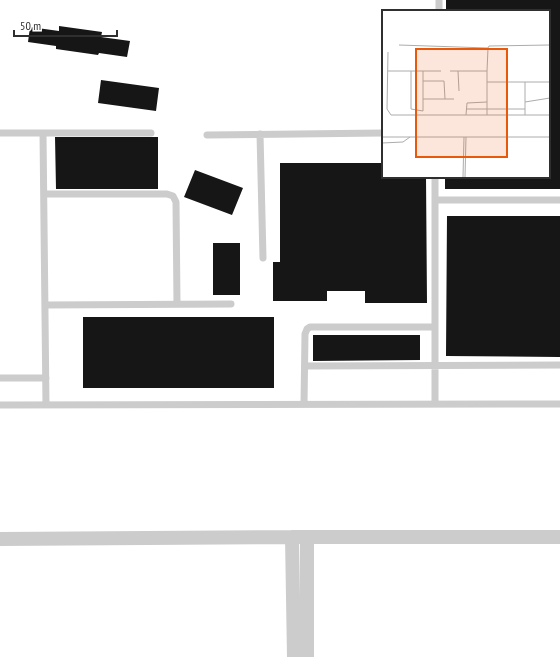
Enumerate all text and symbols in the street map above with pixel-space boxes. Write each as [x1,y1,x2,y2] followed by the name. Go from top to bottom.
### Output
[382,10,550,178] inset map
[14,12,117,38] scale bar
[20,18,41,33] text: 50 m

